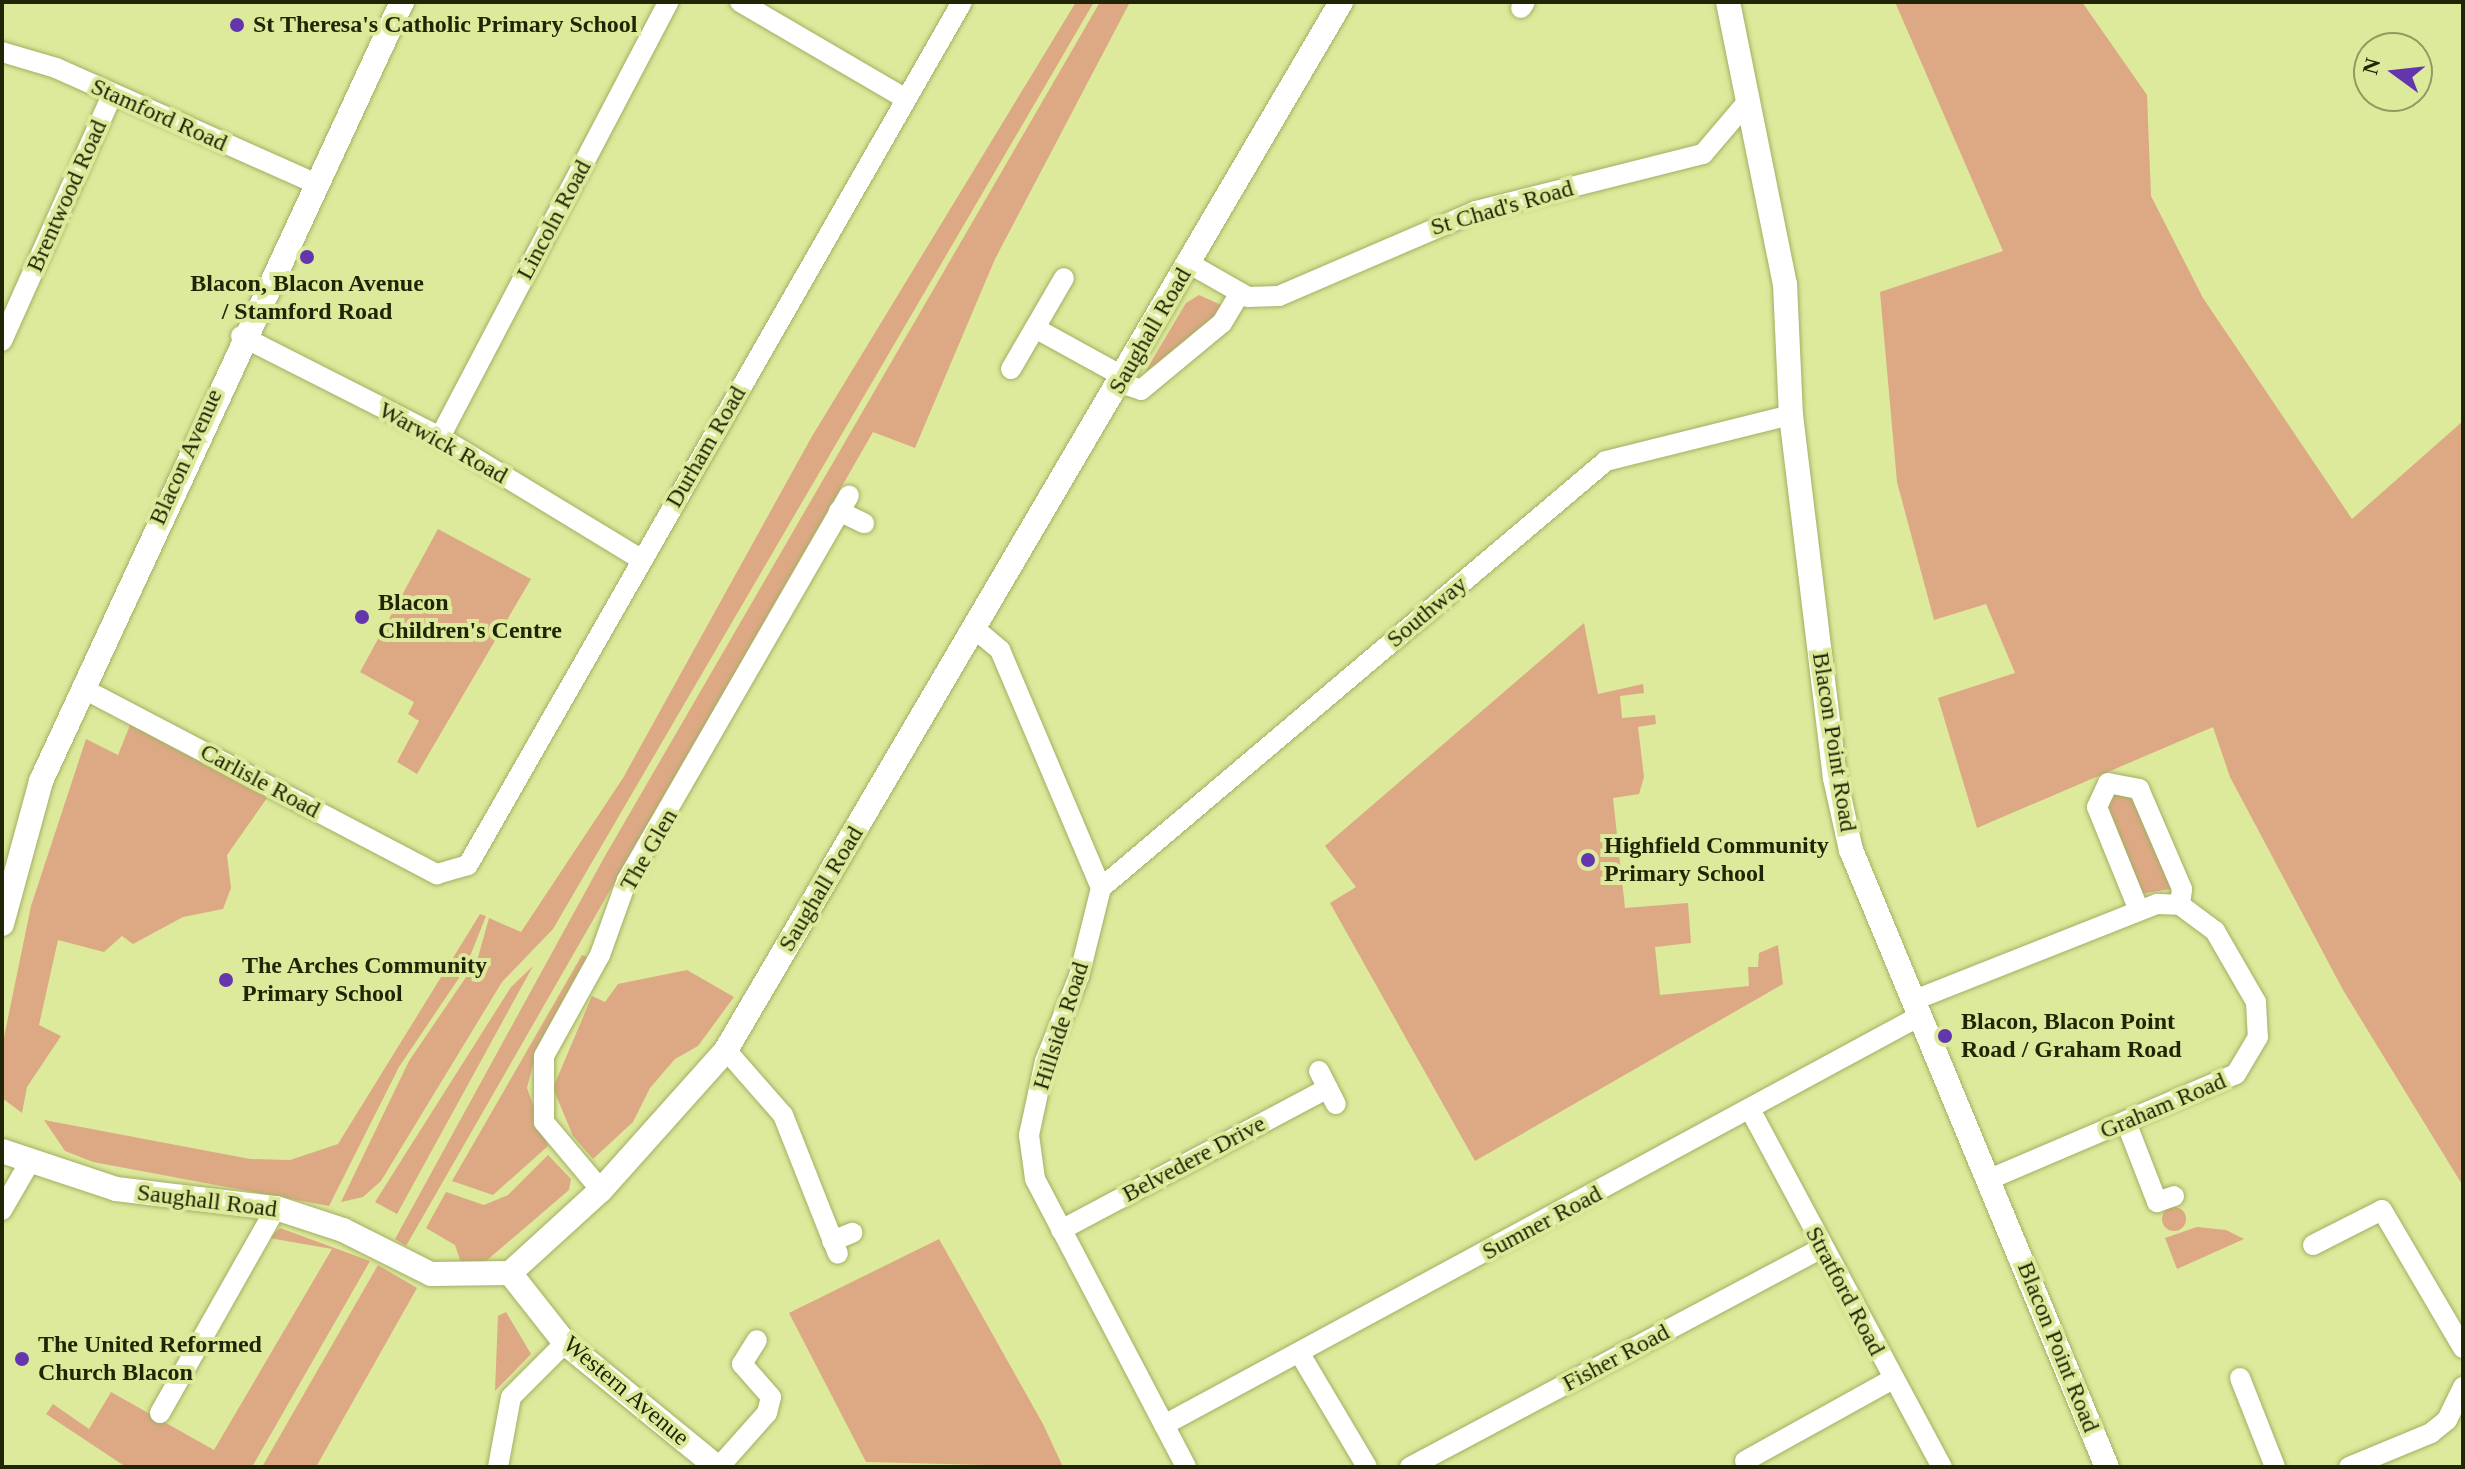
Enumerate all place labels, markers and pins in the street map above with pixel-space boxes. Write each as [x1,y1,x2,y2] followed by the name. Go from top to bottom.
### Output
[253,11,638,39] place label: St Theresa's Catholic Primary School
[228,16,246,34] marker: St Theresa's Catholic Primary School
[298,248,316,266] marker: Blacon, Blacon Avenue / Stamford Road
[190,270,424,326] place label: Blacon, Blacon Avenue / Stamford Road
[378,589,562,645] place label: Blacon Children's Centre
[353,608,371,626] marker: Blacon Children's Centre
[1604,832,1829,888] place label: Highfield Community Primary School
[1579,851,1597,869] marker: Highfield Community Primary School
[242,952,488,1008] place label: The Arches Community Primary School
[217,971,235,989] marker: The Arches Community Primary School
[1961,1008,2182,1064] place label: Blacon, Blacon Point Road / Graham Road
[1936,1027,1954,1045] marker: Blacon, Blacon Point Road / Graham Road
[38,1331,262,1387] place label: The United Reformed Church Blacon
[13,1350,31,1368] marker: The United Reformed Church Blacon

